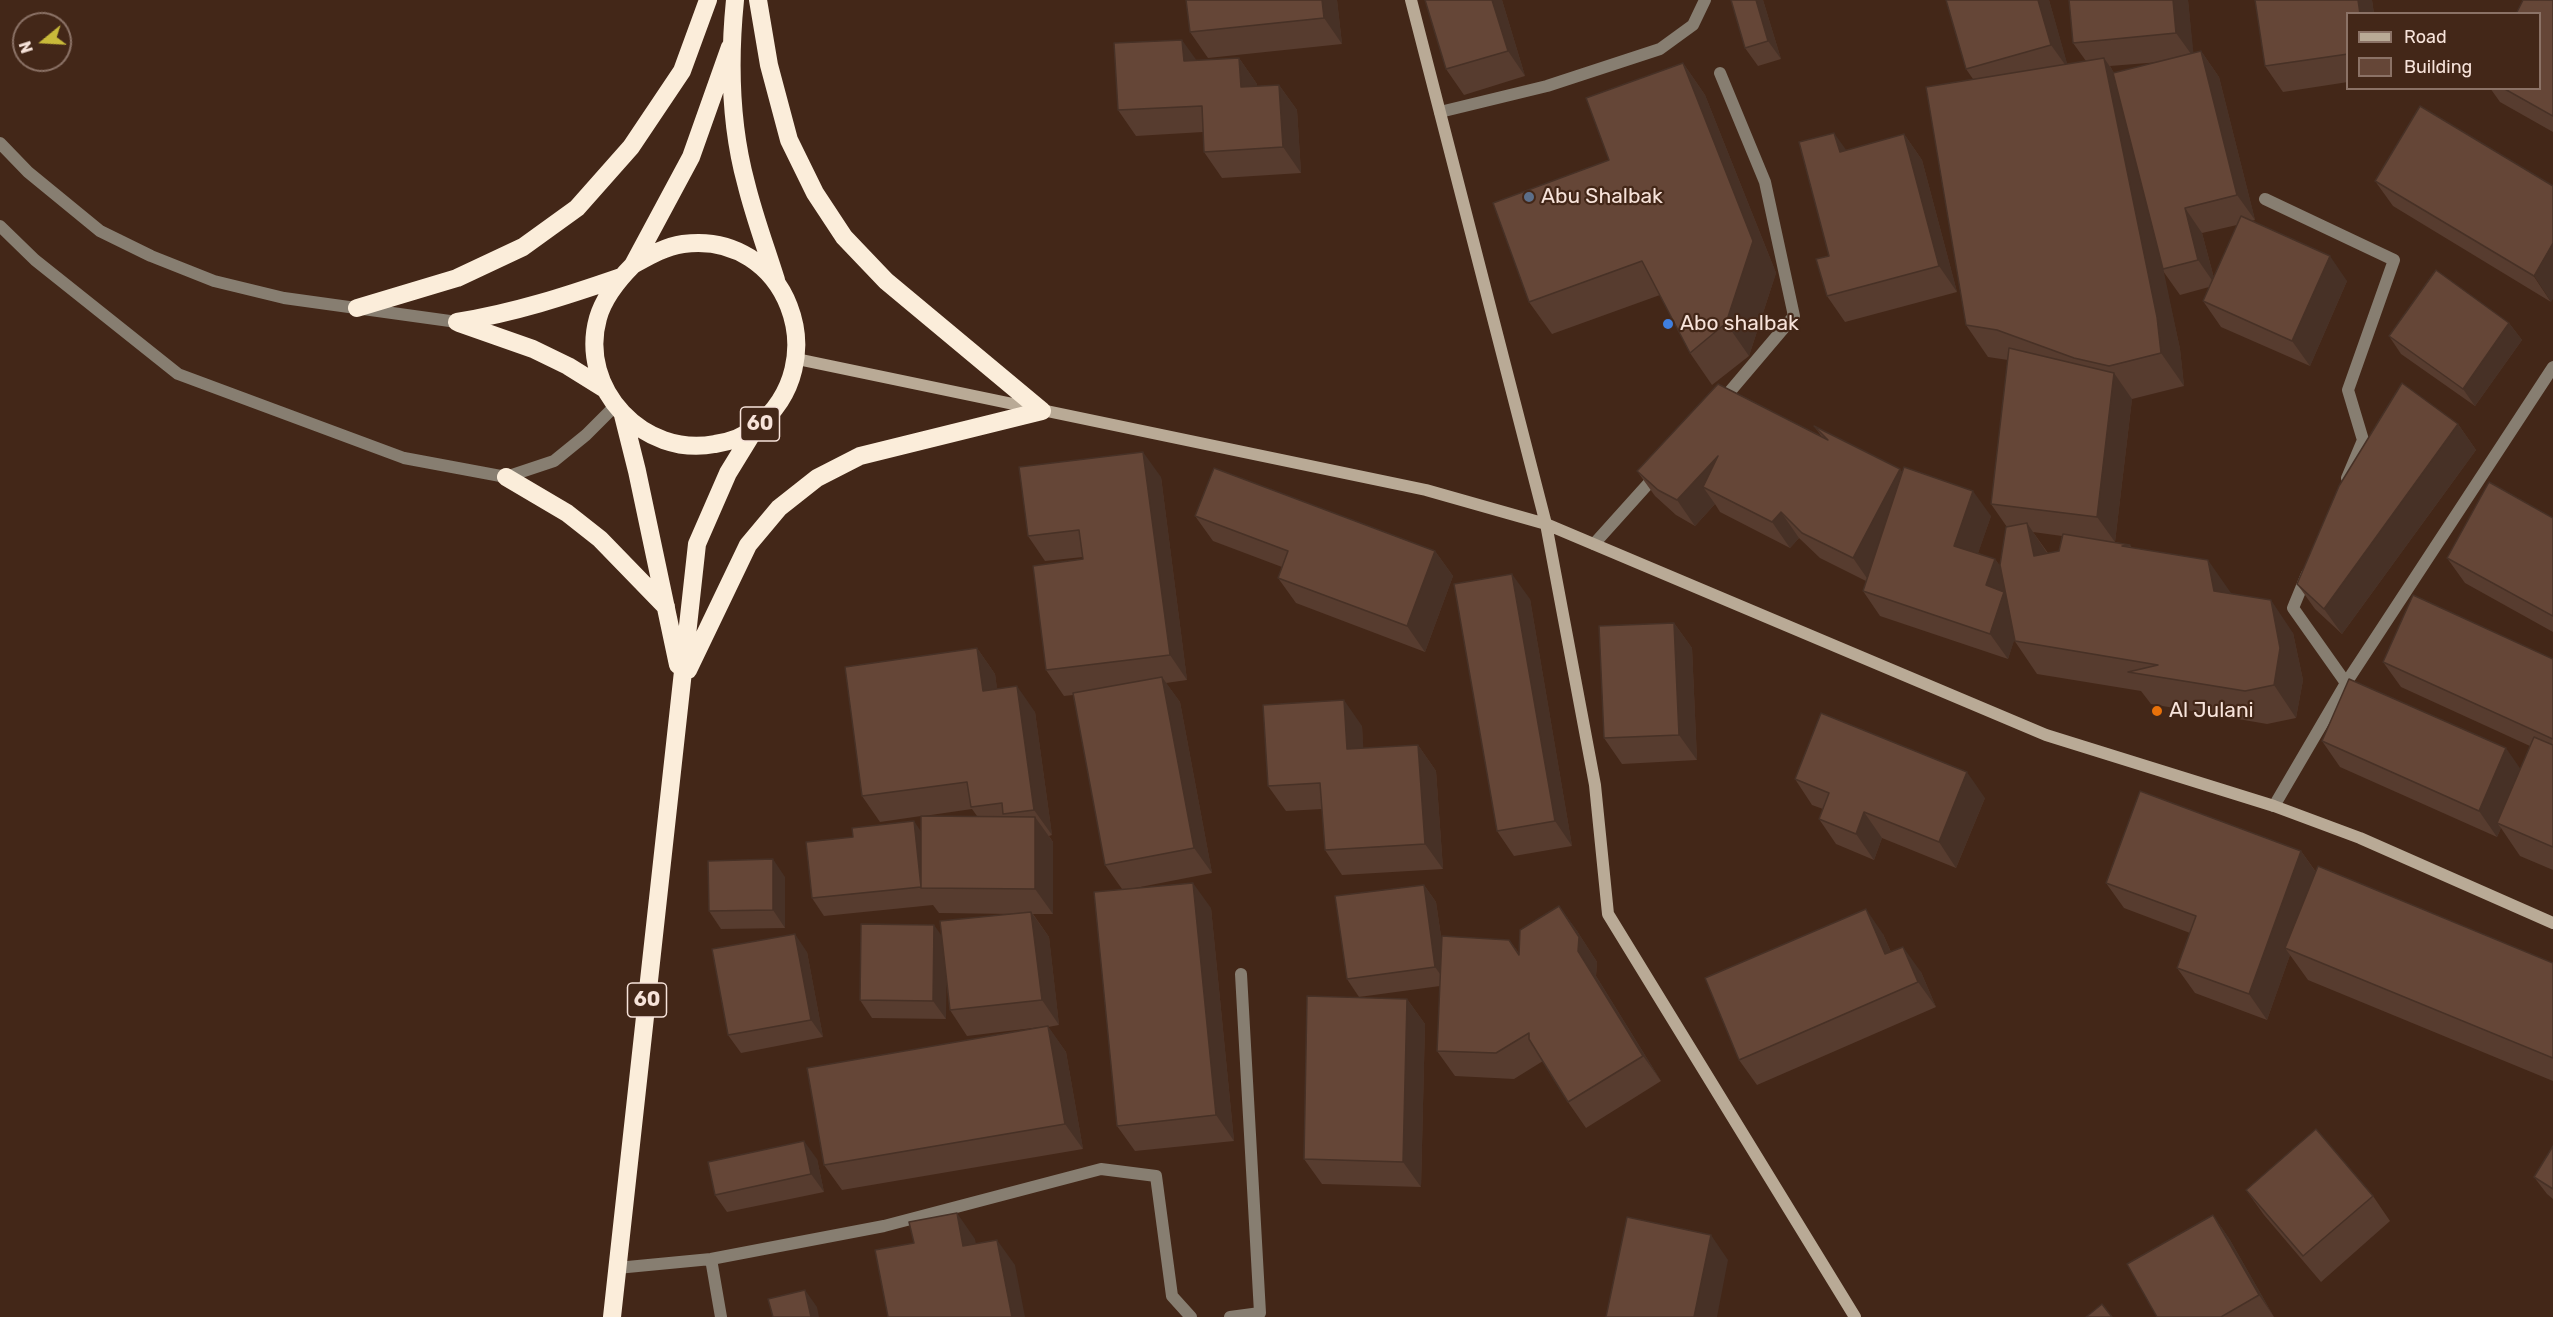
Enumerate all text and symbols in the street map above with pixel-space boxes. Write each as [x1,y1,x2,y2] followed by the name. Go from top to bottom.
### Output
[12,12,72,72] north arrow
[2346,12,2541,90] legend
[2404,26,2447,48] text: Road
[15,39,37,56] text: N
[2404,56,2472,78] text: Building
[1541,184,1663,210] place label: Abu Shalbak
[1522,190,1536,204] marker: Abu Shalbak
[1680,311,1799,337] place label: Abo shalbak
[1661,317,1675,331] marker: Abo shalbak
[740,407,780,441] road number: 60
[2169,698,2254,724] place label: Al Julani
[2150,704,2164,718] marker: Al Julani
[628,983,666,1017] road number: 60

